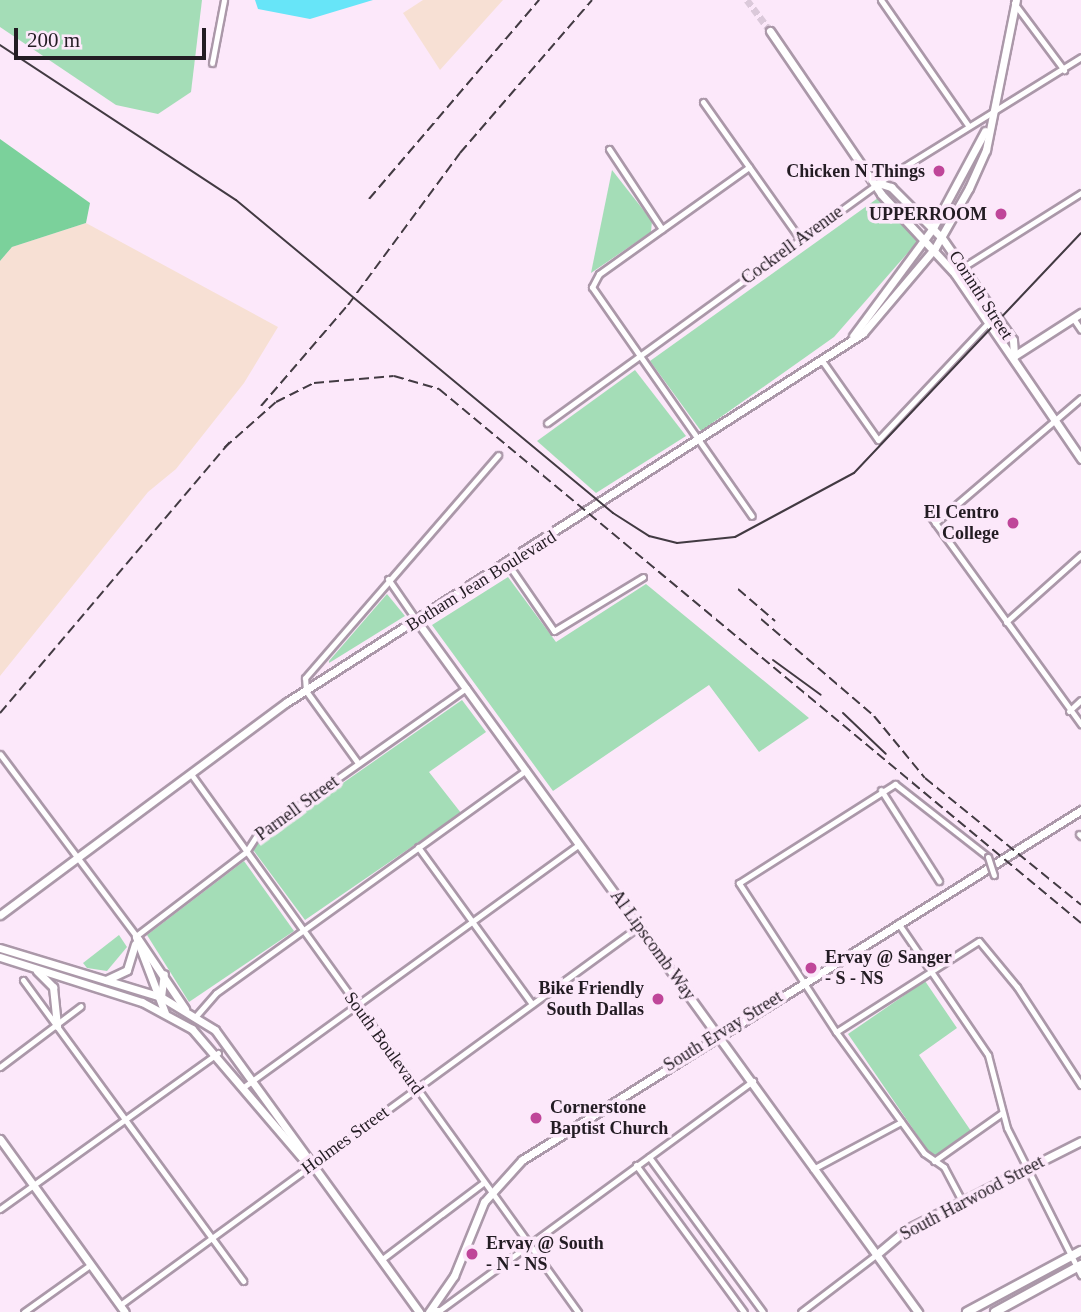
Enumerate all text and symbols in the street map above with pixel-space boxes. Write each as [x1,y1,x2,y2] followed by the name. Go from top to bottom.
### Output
[18,14,210,58] scale bar
[27,28,80,52] text: 200 m
[786,160,925,182] place label: Chicken N Things
[931,163,947,179] marker: Chicken N Things
[737,201,847,289] street label: Cockrell Avenue
[869,203,987,225] place label: UPPERROOM
[993,206,1009,222] marker: UPPERROOM
[944,247,1018,343] street label: Corinth Street
[924,502,999,544] place label: El Centro College
[1005,515,1021,531] marker: El Centro College
[402,526,560,636] street label: Botham Jean Boulevard
[251,771,343,845] street label: Parnell Street
[606,885,700,1005] street label: Al Lipscomb Way
[825,947,952,990] place label: Ervay @ Sanger - S - NS
[803,960,819,976] marker: Ervay @ Sanger - S - NS
[538,978,644,1020] place label: Bike Friendly South Dallas
[660,986,786,1076] street label: South Ervay Street
[340,988,428,1098] street label: South Boulevard
[650,991,666,1007] marker: Bike Friendly South Dallas
[550,1097,668,1140] place label: Cornerstone Baptist Church
[297,1101,393,1179] street label: Holmes Street
[528,1110,544,1126] marker: Cornerstone Baptist Church
[896,1151,1048,1245] street label: South Harwood Street
[486,1233,604,1276] place label: Ervay @ South - N - NS
[464,1246,480,1262] marker: Ervay @ South - N - NS

